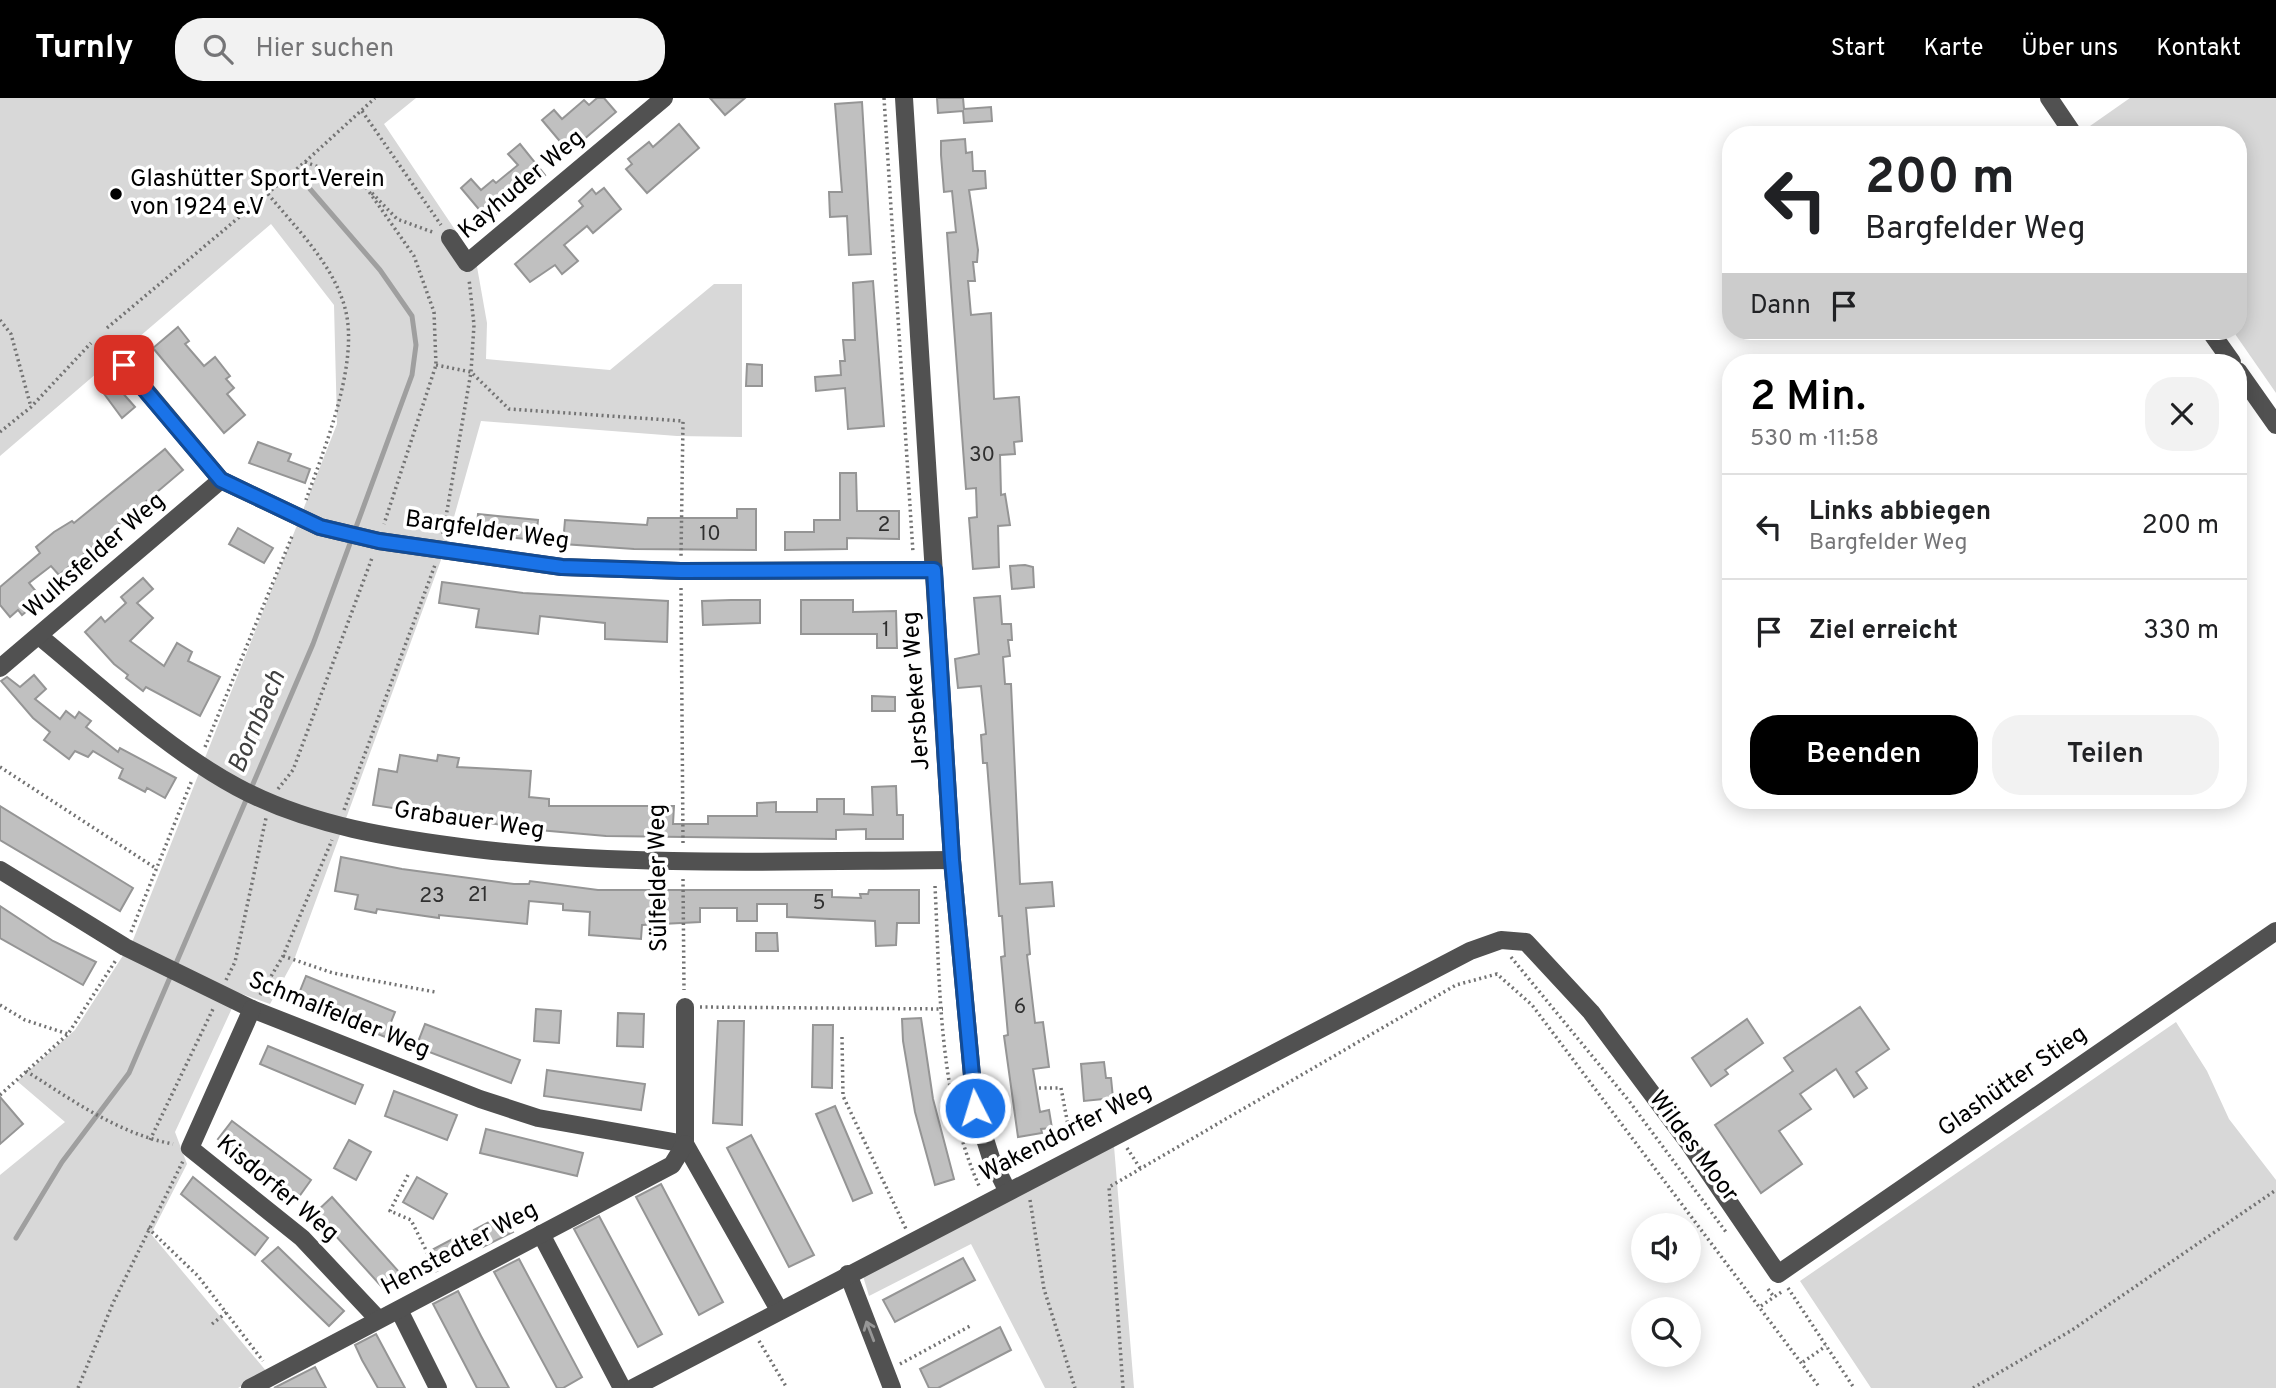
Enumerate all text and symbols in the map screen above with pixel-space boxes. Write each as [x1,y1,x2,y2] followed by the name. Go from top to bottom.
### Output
[175,18,665,81] search box
[35,28,133,70] text: Turnly
[199,30,237,68] icon: search
[255,33,394,66] text: Hier suchen
[1831,34,1885,64] text: Start
[1923,34,1983,64] text: Karte
[2021,34,2118,64] text: Über uns
[2156,34,2241,64] text: Kontakt
[453,124,591,246] street label: Kayhuder Weg
[1865,149,2015,211] text: 200 m
[1750,154,1841,245] icon: left
[130,165,385,223] place label: Glashütter Sport-Verein von 1924 e.V
[108,186,124,202] marker: Glashütter Sport-Verein von 1924 e.V
[1865,210,2086,250] text: Bargfelder Weg
[1825,287,1863,325] icon: arrive
[1750,290,1811,323] text: Dann
[94,335,154,395] pin
[105,346,143,384] icon: arrive
[1750,372,1866,425] text: 2 Min.
[2145,377,2219,451] button: close
[1750,425,1879,454] text: 530 m · 11:58
[969,442,995,469] house number: 30
[18,486,172,626] street label: Wulksfelder Weg
[1809,496,1991,529] text: Links abbiegen
[403,505,571,557] street label: Bargfelder Weg
[1750,508,1788,546] icon: left
[2142,510,2219,543] text: 200 m
[878,512,890,539] house number: 2
[699,521,721,548] house number: 10
[1809,529,1968,558] text: Bargfelder Weg
[896,610,938,772] street label: Jersbeker Weg
[1750,613,1788,651] icon: arrive
[1809,615,1958,648] text: Ziel erreicht
[2143,615,2219,648] text: 330 m
[882,617,890,644] house number: 1
[222,666,294,778] water label: Bornbach
[1750,715,1978,795] button: Beenden
[1992,715,2219,795] button: Teilen
[392,796,546,846] street label: Grabauer Weg
[643,804,675,952] street label: Sülfelder Weg
[468,882,488,909] house number: 21
[419,883,445,910] house number: 23
[812,890,826,917] house number: 5
[244,966,434,1066] street label: Schmalfelder Weg
[1014,994,1026,1021] house number: 6
[1933,1020,2093,1144] street label: Glashütter Stieg
[938,1071,1012,1145] position arrow
[975,1077,1157,1189] street label: Wakendorfer Weg
[1641,1086,1745,1208] street label: Wildes Moor
[210,1129,344,1249] street label: Kisdorfer Weg
[376,1195,544,1303] street label: Henstedter Weg
[1631,1213,1701,1367] map controls
[1631,1213,1701,1283] button: sound
[1631,1297,1701,1367] button: search
[863,1321,875,1342] one-way arrow

